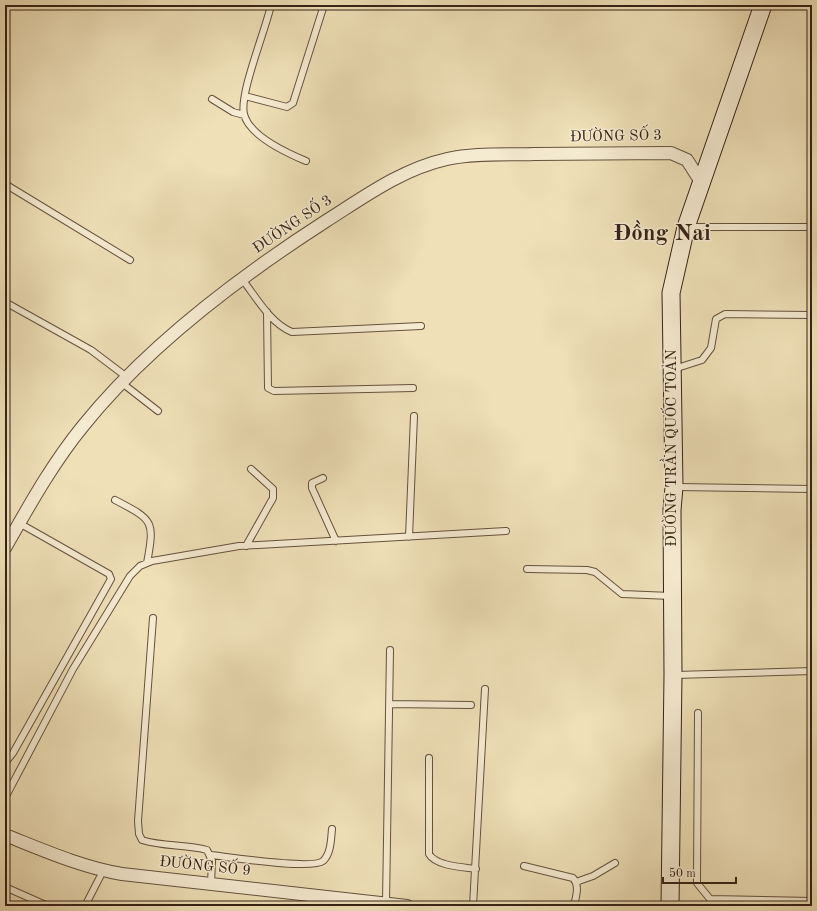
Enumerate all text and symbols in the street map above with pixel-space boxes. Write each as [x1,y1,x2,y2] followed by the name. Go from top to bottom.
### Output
[570,124,662,145] street label: ĐƯỜNG SỐ 3
[248,189,335,257] street label: ĐƯỜNG SỐ 3
[613,220,711,245] district label: Đồng Nai
[659,349,680,547] street label: ĐƯỜNG TRẦN QUỐC TOẢN
[158,850,252,879] street label: ĐƯỜNG SỐ 9
[663,859,736,885] scale bar
[669,867,696,880] text: 50 m

